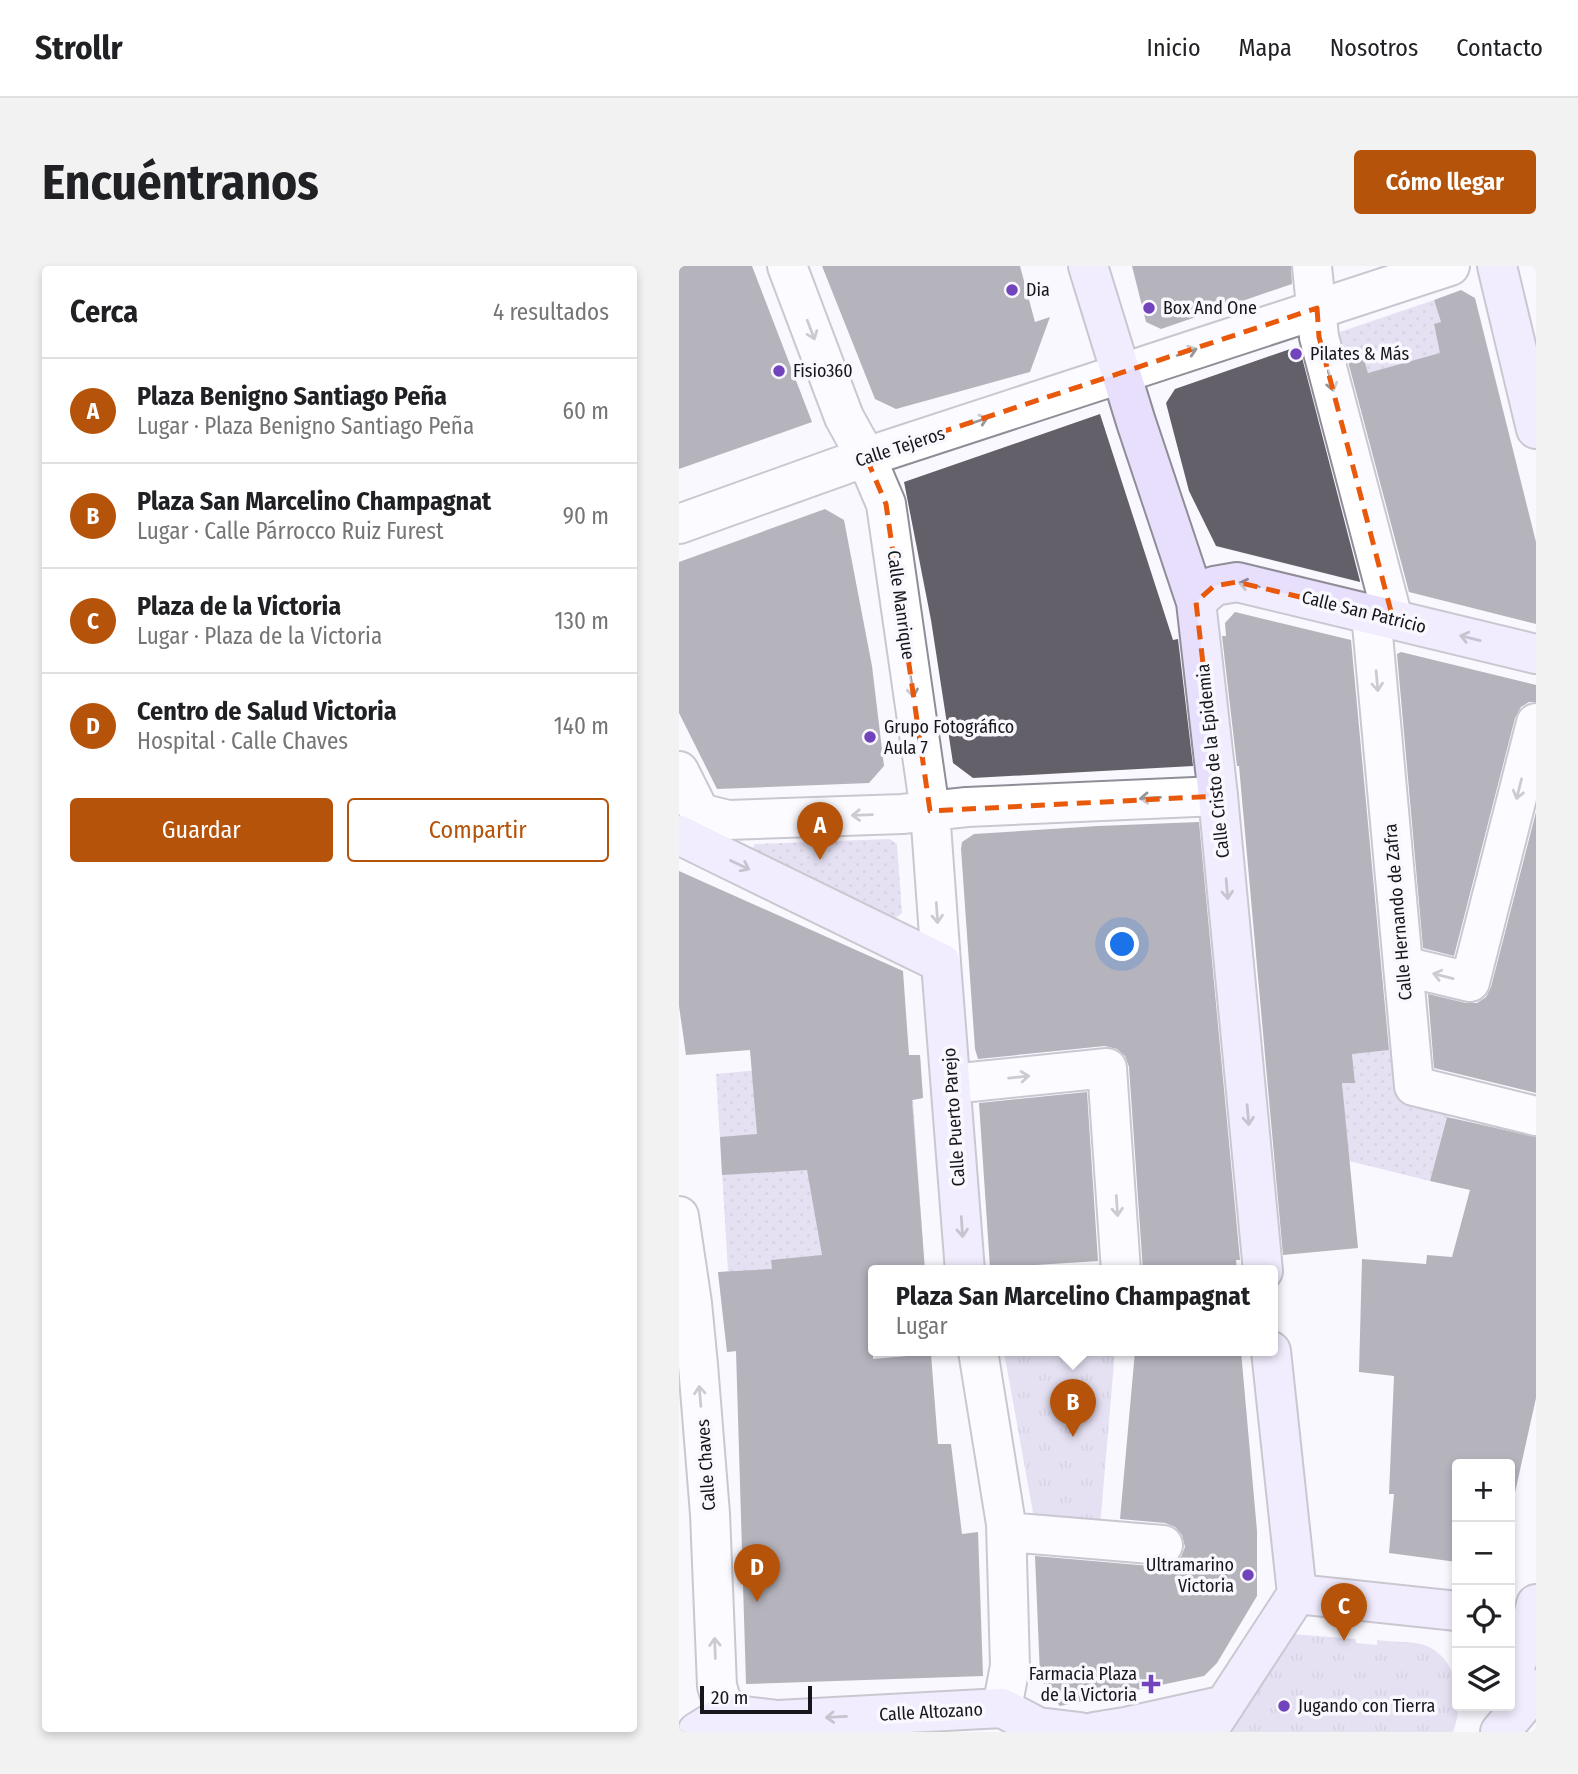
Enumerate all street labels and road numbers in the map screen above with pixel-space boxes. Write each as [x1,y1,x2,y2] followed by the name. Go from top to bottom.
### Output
[852,422,948,472] street label: Calle Tejeros
[882,549,920,661] street label: Calle Manrique
[1300,586,1428,638] street label: Calle San Patricio
[1192,663,1234,859] street label: Calle Cristo de la Epidemia
[1379,823,1417,1001] street label: Calle Hernando de Zafra
[938,1047,970,1187] street label: Calle Puerto Parejo
[692,1418,720,1511] street label: Calle Chaves
[878,1698,984,1726] street label: Calle Altozano

